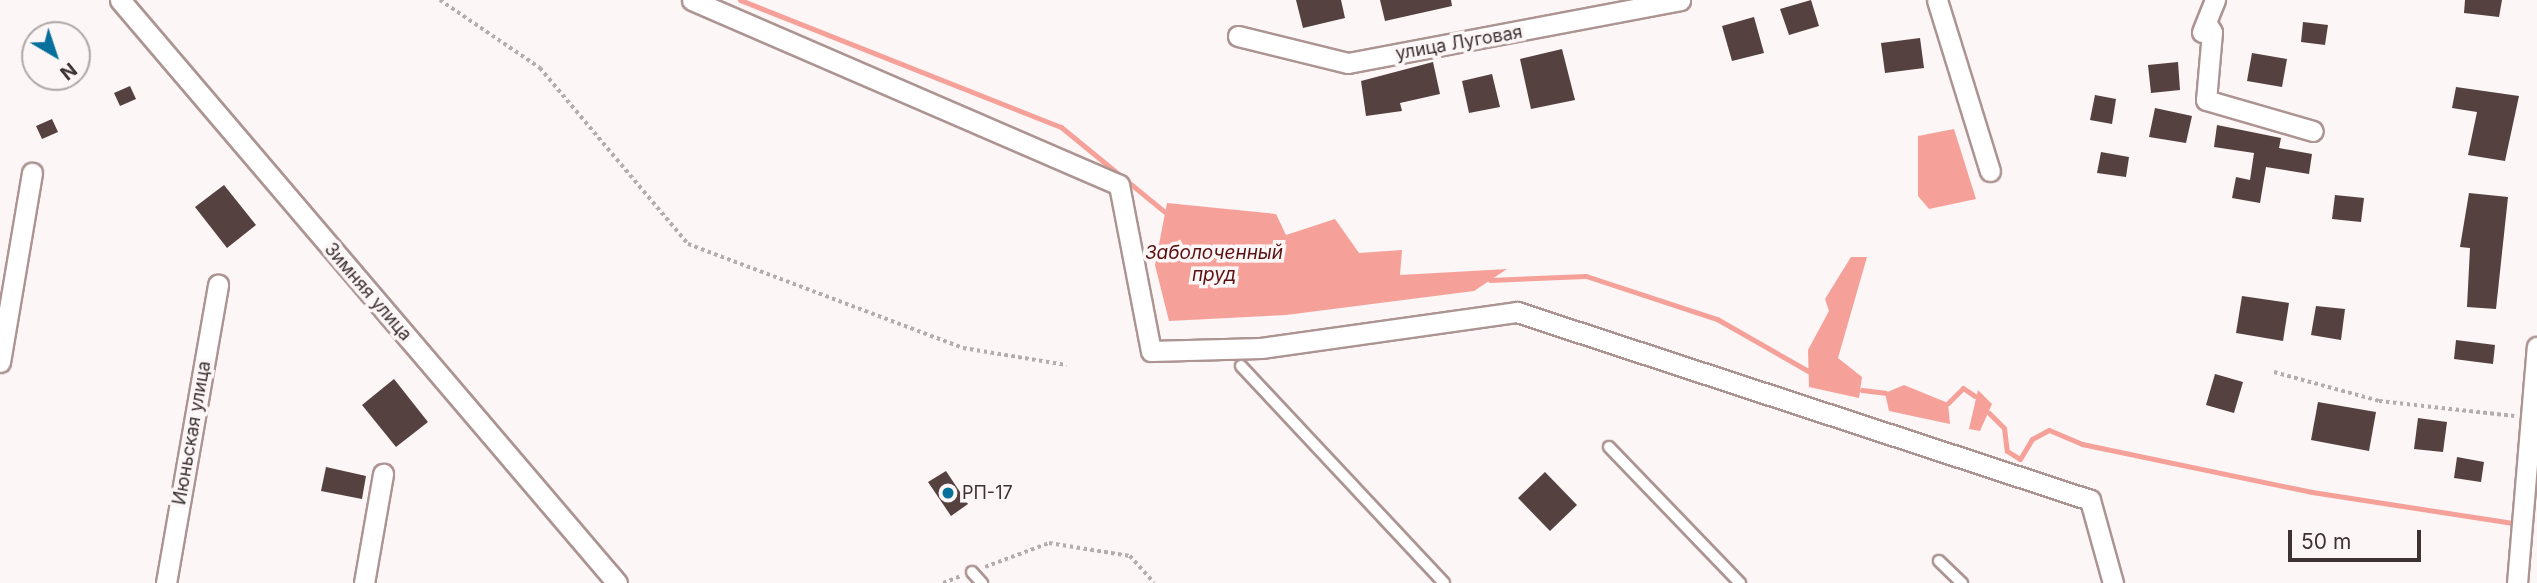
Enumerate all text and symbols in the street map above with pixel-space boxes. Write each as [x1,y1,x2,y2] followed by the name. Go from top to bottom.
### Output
[21,21,91,91] north arrow
[1394,21,1524,65] street label: улица Луговая
[55,58,81,85] text: N
[320,239,416,345] street label: Зимняя улица
[1145,242,1283,286] water label: Заболоченный пруд
[169,359,215,507] street label: Июньская улица
[962,482,1013,504] place label: РП-17
[940,485,956,501] marker: РП-17
[2292,516,2425,560] scale bar
[2301,529,2351,554] text: 50 m

